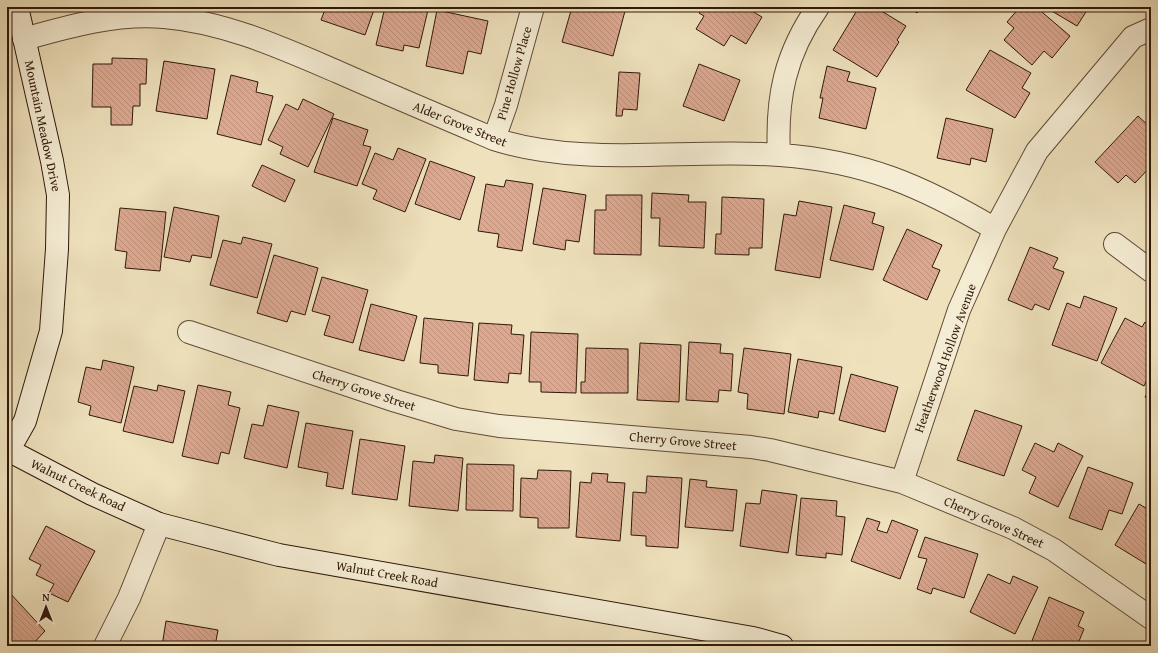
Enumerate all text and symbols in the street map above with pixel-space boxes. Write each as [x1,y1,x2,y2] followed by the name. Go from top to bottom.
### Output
[492,24,536,122] street label: Pine Hollow Place
[20,59,66,193] street label: Mountain Meadow Drive
[410,96,510,152] street label: Alder Grove Street
[909,281,981,435] street label: Heatherwood Hollow Avenue
[310,364,419,416] street label: Cherry Grove Street
[629,427,738,455] street label: Cherry Grove Street
[27,454,129,516] street label: Walnut Creek Road
[941,491,1047,553] street label: Cherry Grove Street
[335,556,440,592] street label: Walnut Creek Road
[26,587,66,627] north arrow
[42,589,50,605] text: N

